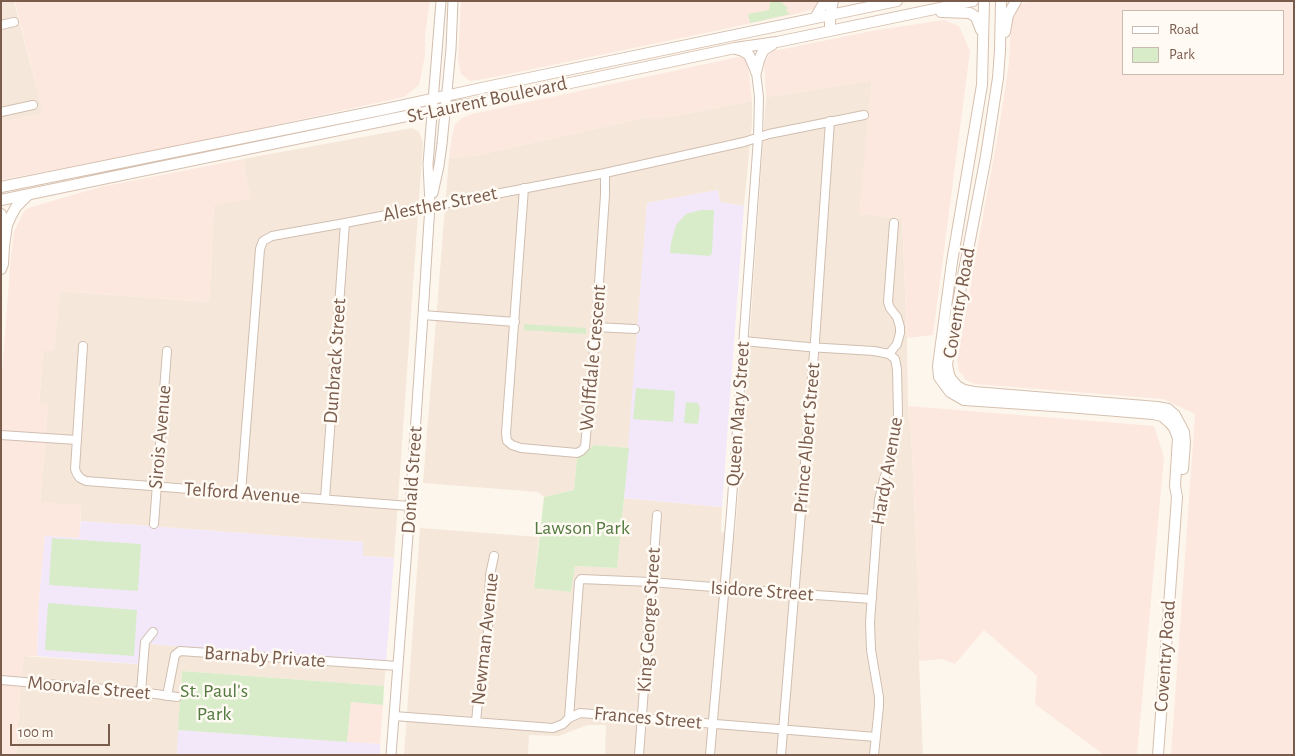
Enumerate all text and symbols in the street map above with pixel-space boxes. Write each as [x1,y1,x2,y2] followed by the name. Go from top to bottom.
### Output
[1122,10,1285,75] legend
[1169,22,1199,37] text: Road
[1169,47,1195,62] text: Park
[405,71,569,129] street label: St-Laurent Boulevard
[381,181,499,227] street label: Alesther Street
[937,246,981,360] street label: Coventry Road
[575,284,611,432] street label: Wolffdale Crescent
[319,297,351,425] street label: Dunbrack Street
[721,341,755,487] street label: Queen Mary Street
[788,362,826,514] street label: Prince Albert Street
[143,384,177,490] street label: Sirois Avenue
[866,415,908,527] street label: Hardy Avenue
[396,425,428,535] street label: Donald Street
[183,477,301,509] street label: Telford Avenue
[534,516,630,540] park label: Lawson Park
[632,547,666,693] street label: King George Street
[466,572,504,706] street label: Newman Avenue
[710,575,814,607] street label: Isidore Street
[1149,599,1181,713] street label: Coventry Road
[203,641,327,673] street label: Barnaby Private
[26,671,152,705] street label: Moorvale Street
[180,679,248,726] park label: St. Paul's Park
[593,701,703,735] street label: Frances Street
[12,714,112,746] scale bar
[18,725,53,740] text: 100 m

